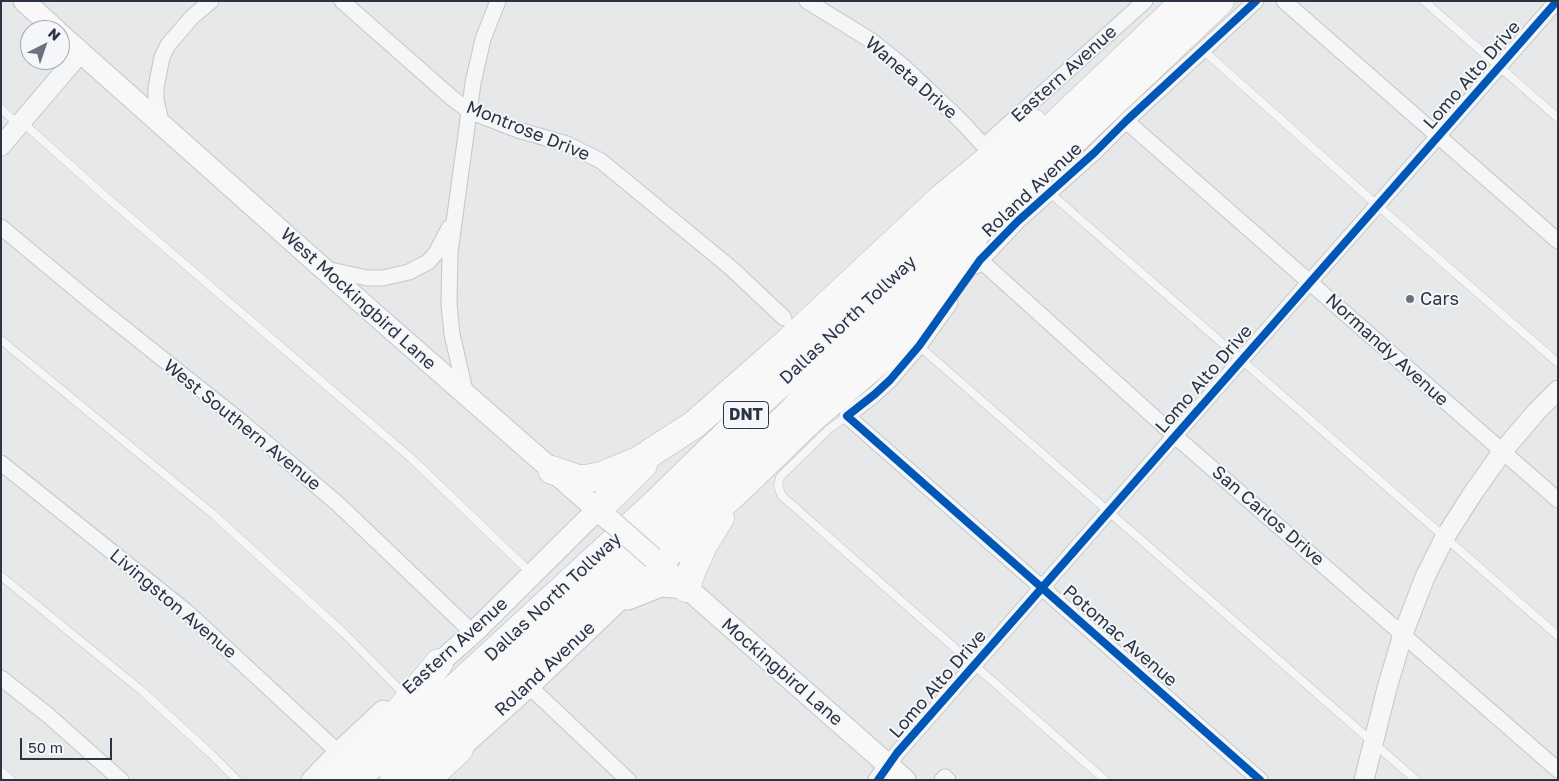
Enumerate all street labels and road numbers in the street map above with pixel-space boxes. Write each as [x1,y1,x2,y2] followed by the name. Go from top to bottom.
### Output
[1419,16,1525,134] street label: Lomo Alto Drive
[1007,21,1121,127] street label: Eastern Avenue
[861,32,961,124] street label: Waneta Drive
[463,96,593,166] street label: Montrose Drive
[977,138,1087,242] street label: Roland Avenue
[276,223,440,375] street label: West Mockingbird Lane
[775,251,921,389] street label: Dallas North Tollway
[1321,289,1453,411] street label: Normandy Avenue
[1151,320,1257,438] street label: Lomo Alto Drive
[159,355,325,495] street label: West Southern Avenue
[724,402,768,428] road number: DNT
[1207,461,1329,571] street label: San Carlos Drive
[480,528,626,666] street label: Dallas North Tollway
[105,545,241,663] street label: Livingston Avenue
[1058,580,1182,692] street label: Potomac Avenue
[398,593,512,699] street label: Eastern Avenue
[717,613,847,731] street label: Mockingbird Lane
[490,617,600,721] street label: Roland Avenue
[885,625,991,743] street label: Lomo Alto Drive

